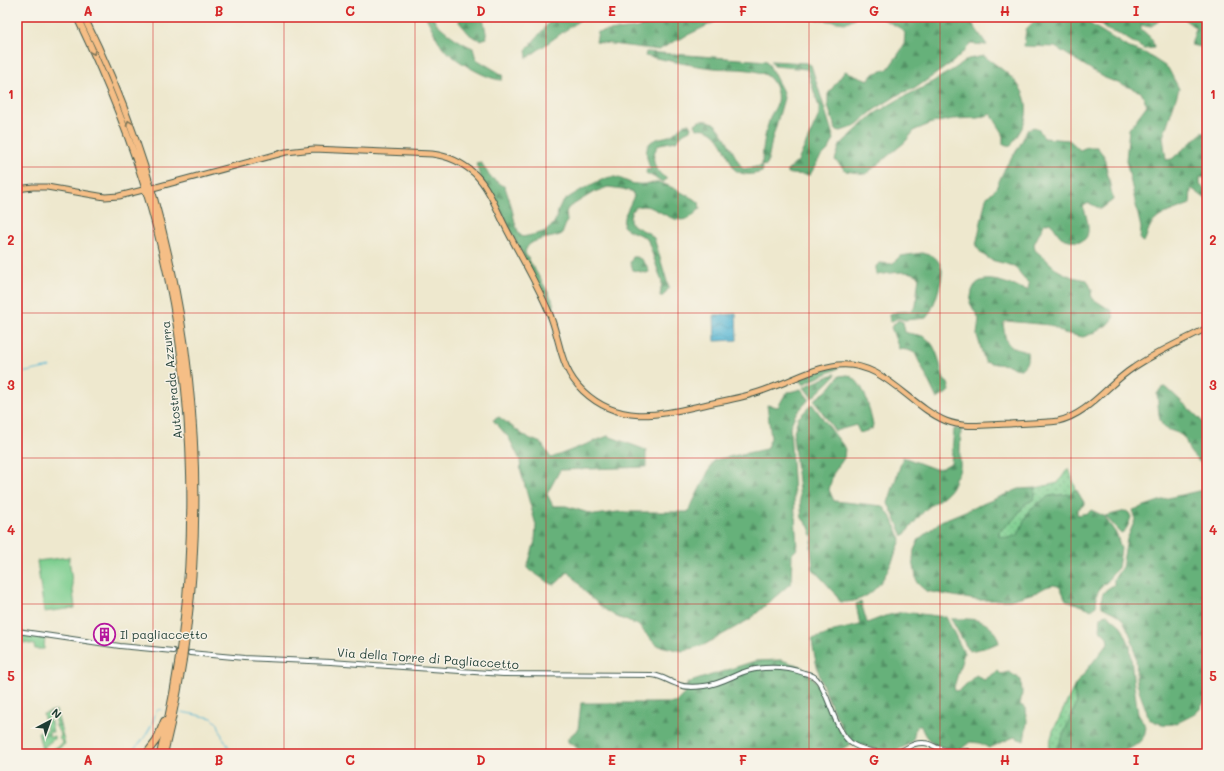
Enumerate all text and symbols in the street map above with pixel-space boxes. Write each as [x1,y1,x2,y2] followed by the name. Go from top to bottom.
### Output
[83,2,93,19] text: A
[215,2,224,19] text: B
[345,2,355,19] text: C
[476,2,486,19] text: D
[608,2,616,19] text: E
[739,2,747,19] text: F
[869,2,879,19] text: G
[1000,2,1010,19] text: H
[1133,2,1140,19] text: I
[88,48,96,56] one-way arrow
[8,85,14,102] text: 1
[1210,85,1216,102] text: 1
[125,120,133,127] one-way arrow
[7,231,15,248] text: 2
[1209,231,1217,248] text: 2
[157,320,185,440] street label: Autostrada Azzurra
[7,376,15,393] text: 3
[1209,376,1217,393] text: 3
[7,521,15,538] text: 4
[1209,521,1217,538] text: 4
[91,621,117,647] building icon: Il pagliaccetto
[120,626,207,642] place label: Il pagliaccetto
[336,644,520,672] street label: Via della Torre di Pagliaccetto
[7,667,15,684] text: 5
[1209,667,1217,684] text: 5
[30,701,70,741] north arrow
[49,705,65,721] text: N
[83,751,93,768] text: A
[215,751,224,768] text: B
[345,751,355,768] text: C
[476,751,486,768] text: D
[608,751,616,768] text: E
[739,751,747,768] text: F
[869,751,879,768] text: G
[1000,751,1010,768] text: H
[1133,751,1140,768] text: I

